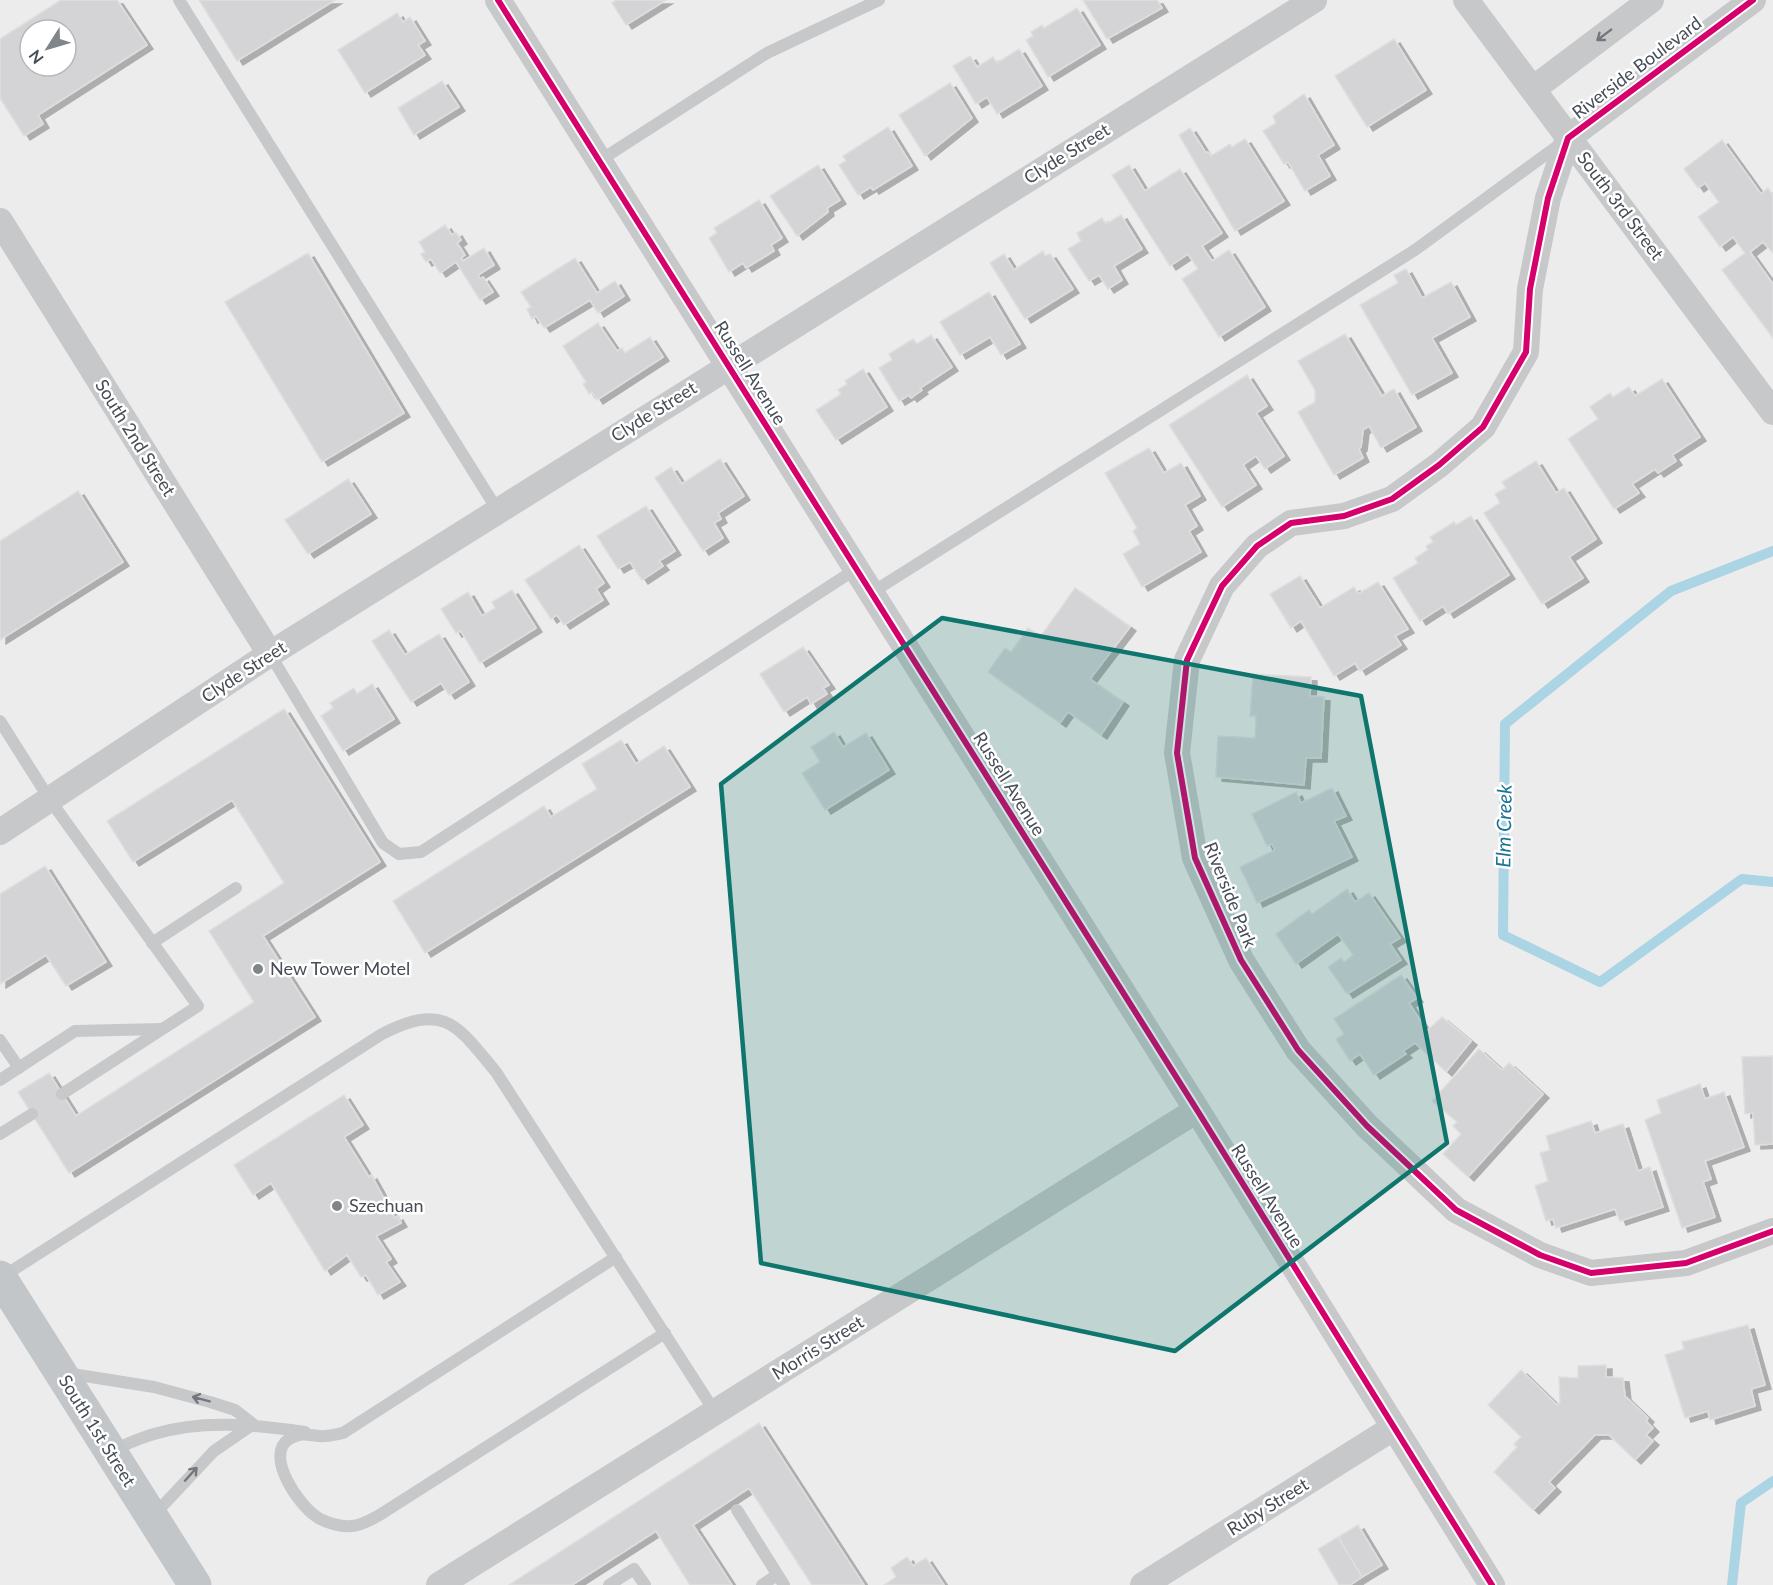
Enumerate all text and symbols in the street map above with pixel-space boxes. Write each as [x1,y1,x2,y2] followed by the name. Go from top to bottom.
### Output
[1567,11,1705,123] street label: Riverside Boulevard
[18,18,78,78] north arrow
[1597,29,1613,42] one-way arrow
[24,47,47,68] text: N
[1020,118,1114,188] street label: Clyde Street
[1573,147,1669,264] street label: South 3rd Street
[710,317,791,428] street label: Russell Avenue
[91,375,181,500] street label: South 2nd Street
[607,376,701,446] street label: Clyde Street
[197,635,291,707] street label: Clyde Street
[969,728,1050,839] street label: Russell Avenue
[1490,784,1516,868] water label: Elm Creek
[1200,839,1262,951] street label: Riverside Park
[270,957,410,979] place label: New Tower Motel
[251,962,265,976] marker: New Tower Motel
[1227,1140,1308,1251] street label: Russell Avenue
[349,1194,424,1216] place label: Szechuan
[330,1199,344,1213] marker: Szechuan
[768,1310,868,1384] street label: Morris Street
[55,1370,141,1491] street label: South 1st Street
[192,1393,211,1405] one-way arrow
[184,1467,198,1482] one-way arrow
[1223,1472,1313,1540] street label: Ruby Street

